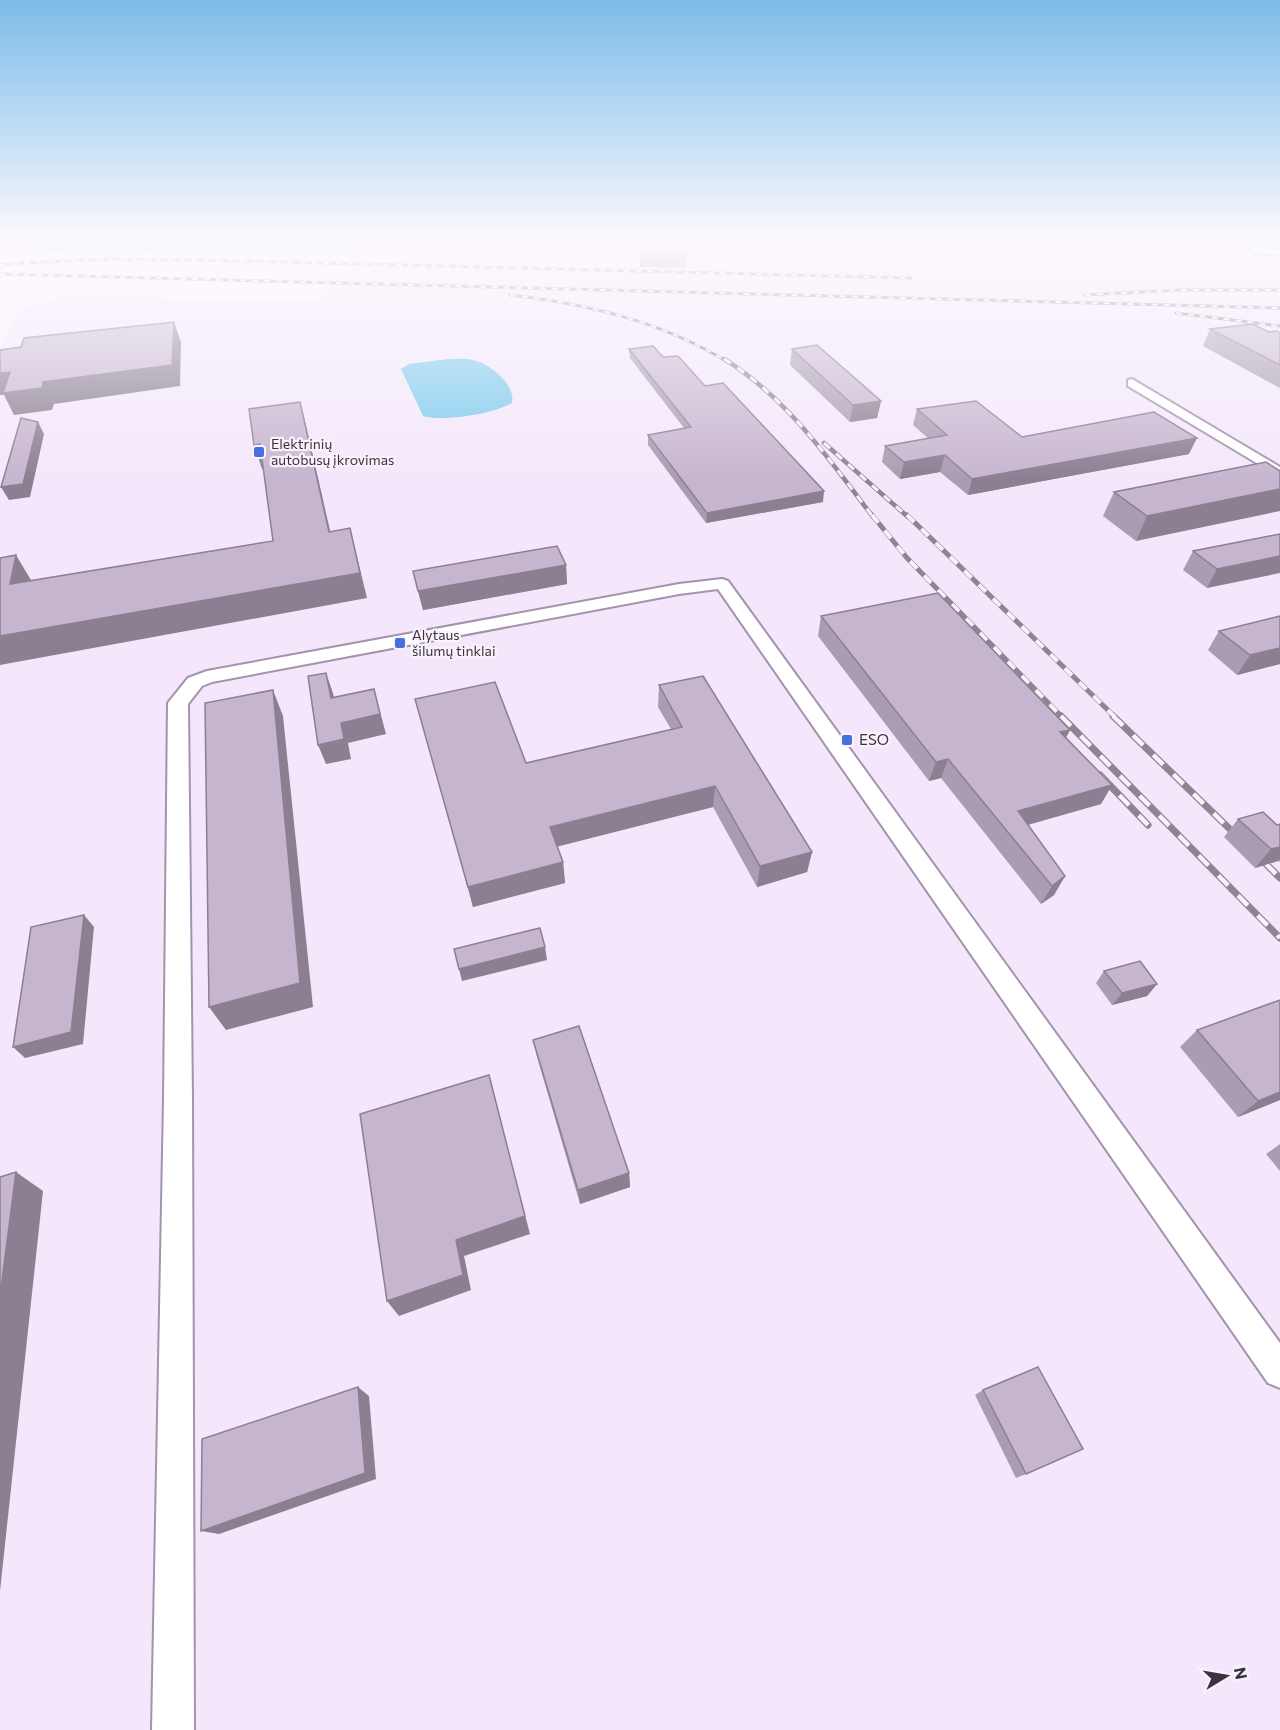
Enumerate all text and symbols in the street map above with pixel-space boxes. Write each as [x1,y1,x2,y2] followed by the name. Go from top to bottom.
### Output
[271,435,394,468] place label: Elektrinių autobusų įkrovimas
[252,445,266,459] marker: Elektrinių autobusų įkrovimas
[412,626,495,659] place label: Alytaus šilumų tinklai
[393,636,407,650] marker: Alytaus šilumų tinklai
[859,730,889,748] place label: ESO
[840,733,854,747] marker: ESO
[1196,1646,1256,1706] north arrow
[1231,1665,1252,1681] text: N

